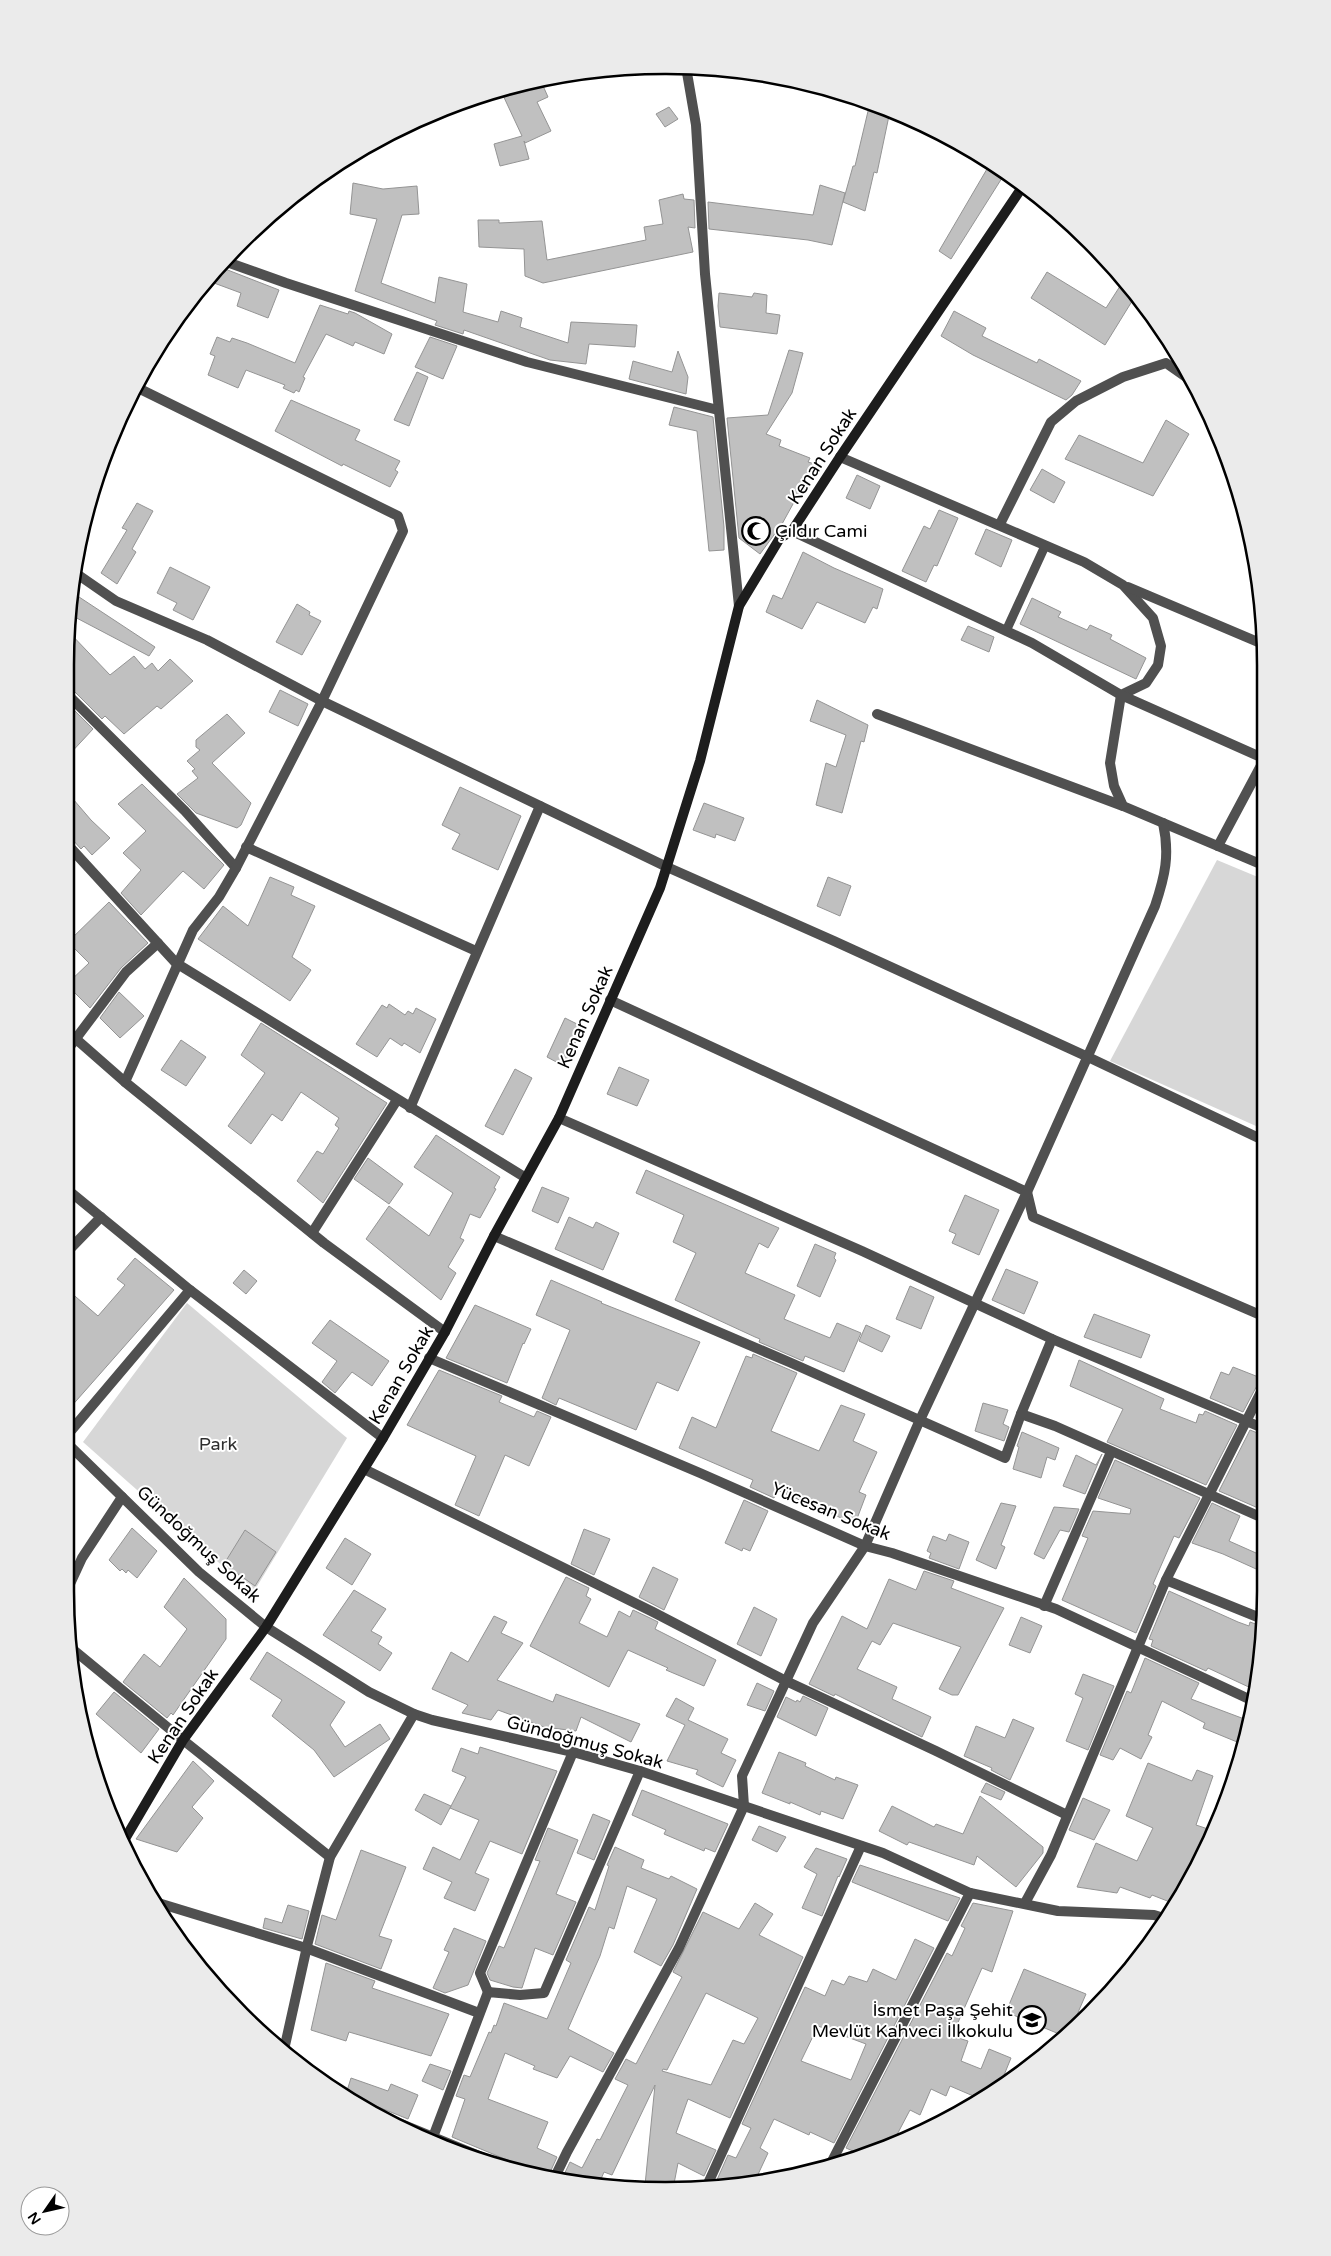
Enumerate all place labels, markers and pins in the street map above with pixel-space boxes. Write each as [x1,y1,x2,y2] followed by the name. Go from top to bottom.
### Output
[741,516,771,546] mosque icon: Çıldır Cami
[775,520,867,542] place label: Çıldır Cami
[812,1999,1013,2042] place label: İsmet Paşa Şehit Mevlüt Kahveci İlkokulu
[1017,2005,1047,2035] school or university icon: İsmet Paşa Şehit Mevlüt Kahveci İlkokulu

